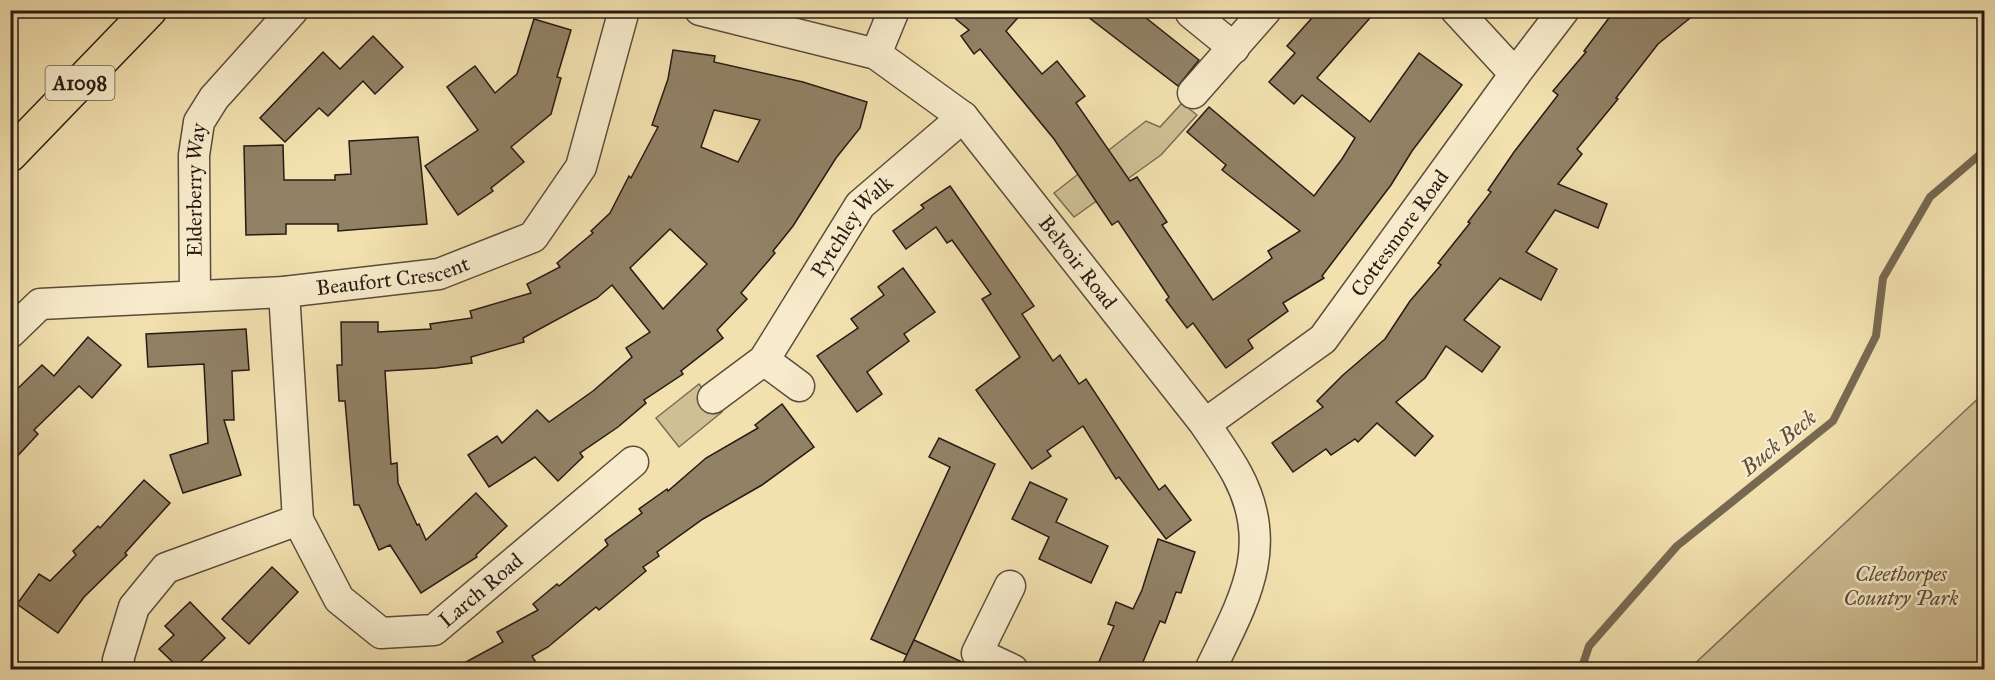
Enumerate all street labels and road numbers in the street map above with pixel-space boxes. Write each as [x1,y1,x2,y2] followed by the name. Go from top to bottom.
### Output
[46,66,115,100] road number: A1098
[180,120,212,257] street label: Elderberry Way
[1345,164,1455,302] street label: Cottesmore Road
[805,170,898,282] street label: Pytchley Walk
[1033,211,1123,315] street label: Belvoir Road
[315,250,474,301] street label: Beaufort Crescent
[434,547,529,633] street label: Larch Road

